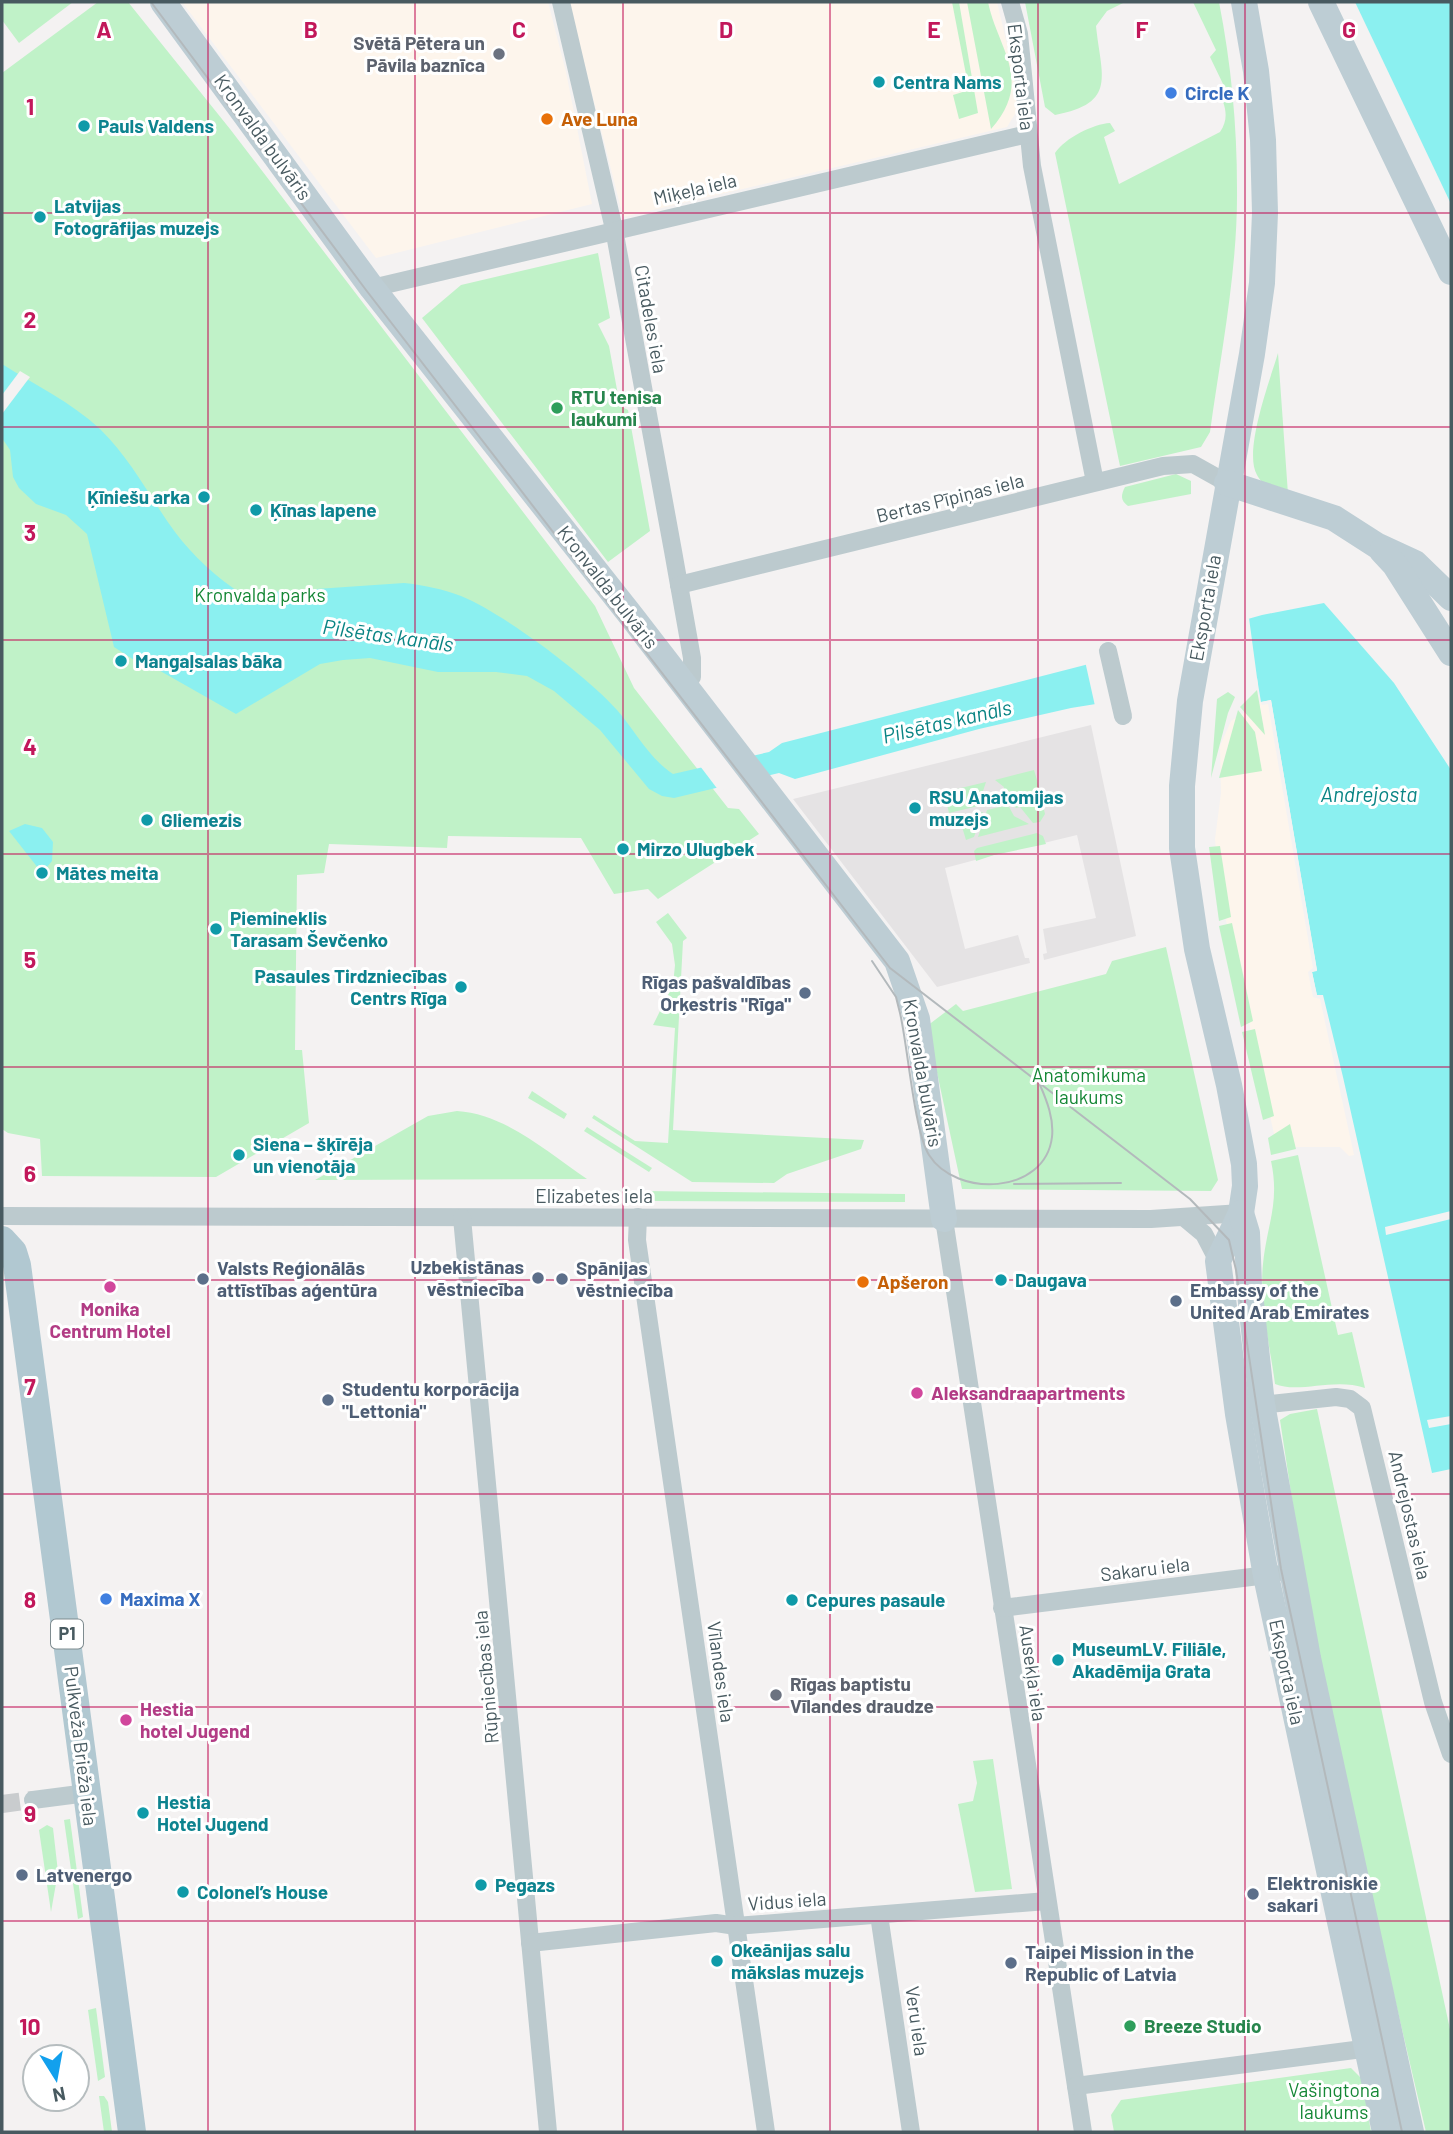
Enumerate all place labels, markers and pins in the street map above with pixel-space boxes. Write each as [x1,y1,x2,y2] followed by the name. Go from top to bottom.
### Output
[353,31,485,76] place label: Svētā Pētera un Pāvila baznīca
[491,46,507,62] marker: Svētā Pētera un Pāvila baznīca
[893,70,1002,93] place label: Centra Nams
[871,74,887,90] marker: Centra Nams
[1185,81,1249,104] place label: Circle K
[1163,85,1179,101] marker: Circle K
[561,107,638,130] place label: Ave Luna
[539,111,555,127] marker: Ave Luna
[98,114,214,137] place label: Pauls Valdens
[76,118,92,134] marker: Pauls Valdens
[54,194,219,239] place label: Latvijas Fotogrāfijas muzejs
[32,209,48,225] marker: Latvijas Fotogrāfijas muzejs
[571,385,662,430] place label: RTU tenisa laukumi
[549,400,565,416] marker: RTU tenisa laukumi
[87,485,190,508] place label: Ķīniešu arka
[196,489,212,505] marker: Ķīniešu arka
[270,498,377,521] place label: Ķīnas lapene
[248,502,264,518] marker: Ķīnas lapene
[135,649,282,672] place label: Mangaļsalas bāka
[113,653,129,669] marker: Mangaļsalas bāka
[929,785,1063,830] place label: RSU Anatomijas muzejs
[907,800,923,816] marker: RSU Anatomijas muzejs
[161,808,242,831] place label: Gliemezis
[139,812,155,828] marker: Gliemezis
[637,837,755,860] place label: Mirzo Ulugbek
[615,841,631,857] marker: Mirzo Ulugbek
[56,861,159,884] place label: Mātes meita
[34,865,50,881] marker: Mātes meita
[230,906,388,951] place label: Piemineklis Tarasam Ševčenko
[208,921,224,937] marker: Piemineklis Tarasam Ševčenko
[255,964,447,1009] place label: Pasaules Tirdzniecības Centrs Rīga
[642,970,791,1015] place label: Rīgas pašvaldības Orķestris "Rīga"
[453,979,469,995] marker: Pasaules Tirdzniecības Centrs Rīga
[797,985,813,1001] marker: Rīgas pašvaldības Orķestris "Rīga"
[253,1132,373,1177] place label: Siena – šķīrēja un vienotāja
[231,1147,247,1163] marker: Siena – šķīrēja un vienotāja
[411,1255,524,1300] place label: Uzbekistānas vēstniecība
[217,1256,377,1301] place label: Valsts Reģionālās attīstības aģentūra
[576,1256,673,1301] place label: Spānijas vēstniecība
[1015,1268,1087,1291] place label: Daugava
[530,1270,546,1286] marker: Uzbekistānas vēstniecība
[877,1270,949,1293] place label: Apšeron
[195,1271,211,1287] marker: Valsts Reģionālās attīstības aģentūra
[554,1271,570,1287] marker: Spānijas vēstniecība
[993,1272,1009,1288] marker: Daugava
[855,1274,871,1290] marker: Apšeron
[1190,1278,1369,1323] place label: Embassy of the United Arab Emirates
[102,1279,118,1295] marker: Monika Centrum Hotel
[1168,1293,1184,1309] marker: Embassy of the United Arab Emirates
[49,1297,171,1342] place label: Monika Centrum Hotel
[342,1377,519,1422] place label: Studentu korporācija "Lettonia"
[931,1381,1125,1404] place label: Aleksandraapartments
[909,1385,925,1401] marker: Aleksandraapartments
[320,1392,336,1408] marker: Studentu korporācija "Lettonia"
[120,1587,200,1610] place label: Maxima X
[806,1588,945,1611] place label: Cepures pasaule
[98,1591,114,1607] marker: Maxima X
[784,1592,800,1608] marker: Cepures pasaule
[1072,1637,1226,1682] place label: MuseumLV. Filiāle, Akadēmija Grata
[1050,1652,1066,1668] marker: MuseumLV. Filiāle, Akadēmija Grata
[790,1672,934,1717] place label: Rīgas baptistu Vīlandes draudze
[768,1687,784,1703] marker: Rīgas baptistu Vīlandes draudze
[140,1697,250,1742] place label: Hestia hotel Jugend
[118,1712,134,1728] marker: Hestia hotel Jugend
[157,1790,269,1835] place label: Hestia Hotel Jugend
[135,1805,151,1821] marker: Hestia Hotel Jugend
[36,1863,132,1886] place label: Latvenergo
[14,1867,30,1883] marker: Latvenergo
[1267,1871,1378,1916] place label: Elektroniskie sakari
[495,1873,555,1896] place label: Pegazs
[473,1877,489,1893] marker: Pegazs
[197,1880,328,1903] place label: Colonel’s House
[175,1884,191,1900] marker: Colonel’s House
[1245,1886,1261,1902] marker: Elektroniskie sakari
[731,1938,864,1983] place label: Okeānijas salu mākslas muzejs
[1025,1940,1194,1985] place label: Taipei Mission in the Republic of Latvia
[709,1953,725,1969] marker: Okeānijas salu mākslas muzejs
[1003,1955,1019,1971] marker: Taipei Mission in the Republic of Latvia
[1144,2014,1262,2037] place label: Breeze Studio
[1122,2018,1138,2034] marker: Breeze Studio

